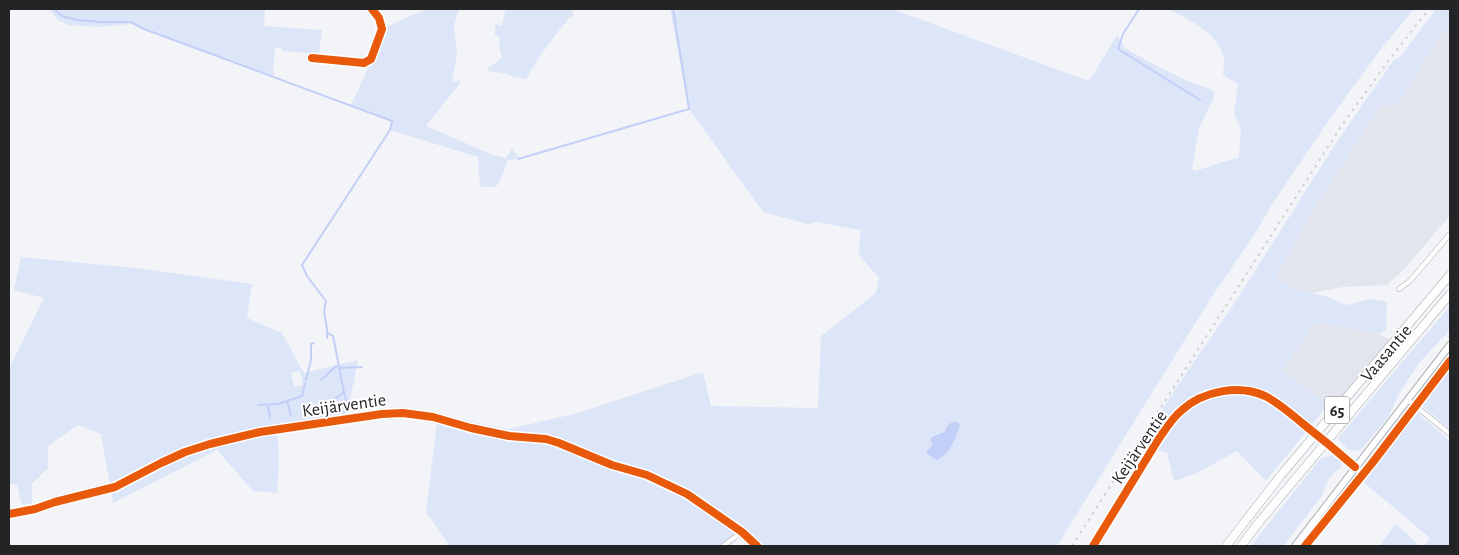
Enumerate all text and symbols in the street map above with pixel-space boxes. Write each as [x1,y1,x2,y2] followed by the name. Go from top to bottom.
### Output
[1358,322,1416,386] street label: Vaasantie
[301,391,387,421] street label: Keijärventie
[1324,396,1350,424] road number: 65
[1109,408,1171,488] street label: Keijärventie

